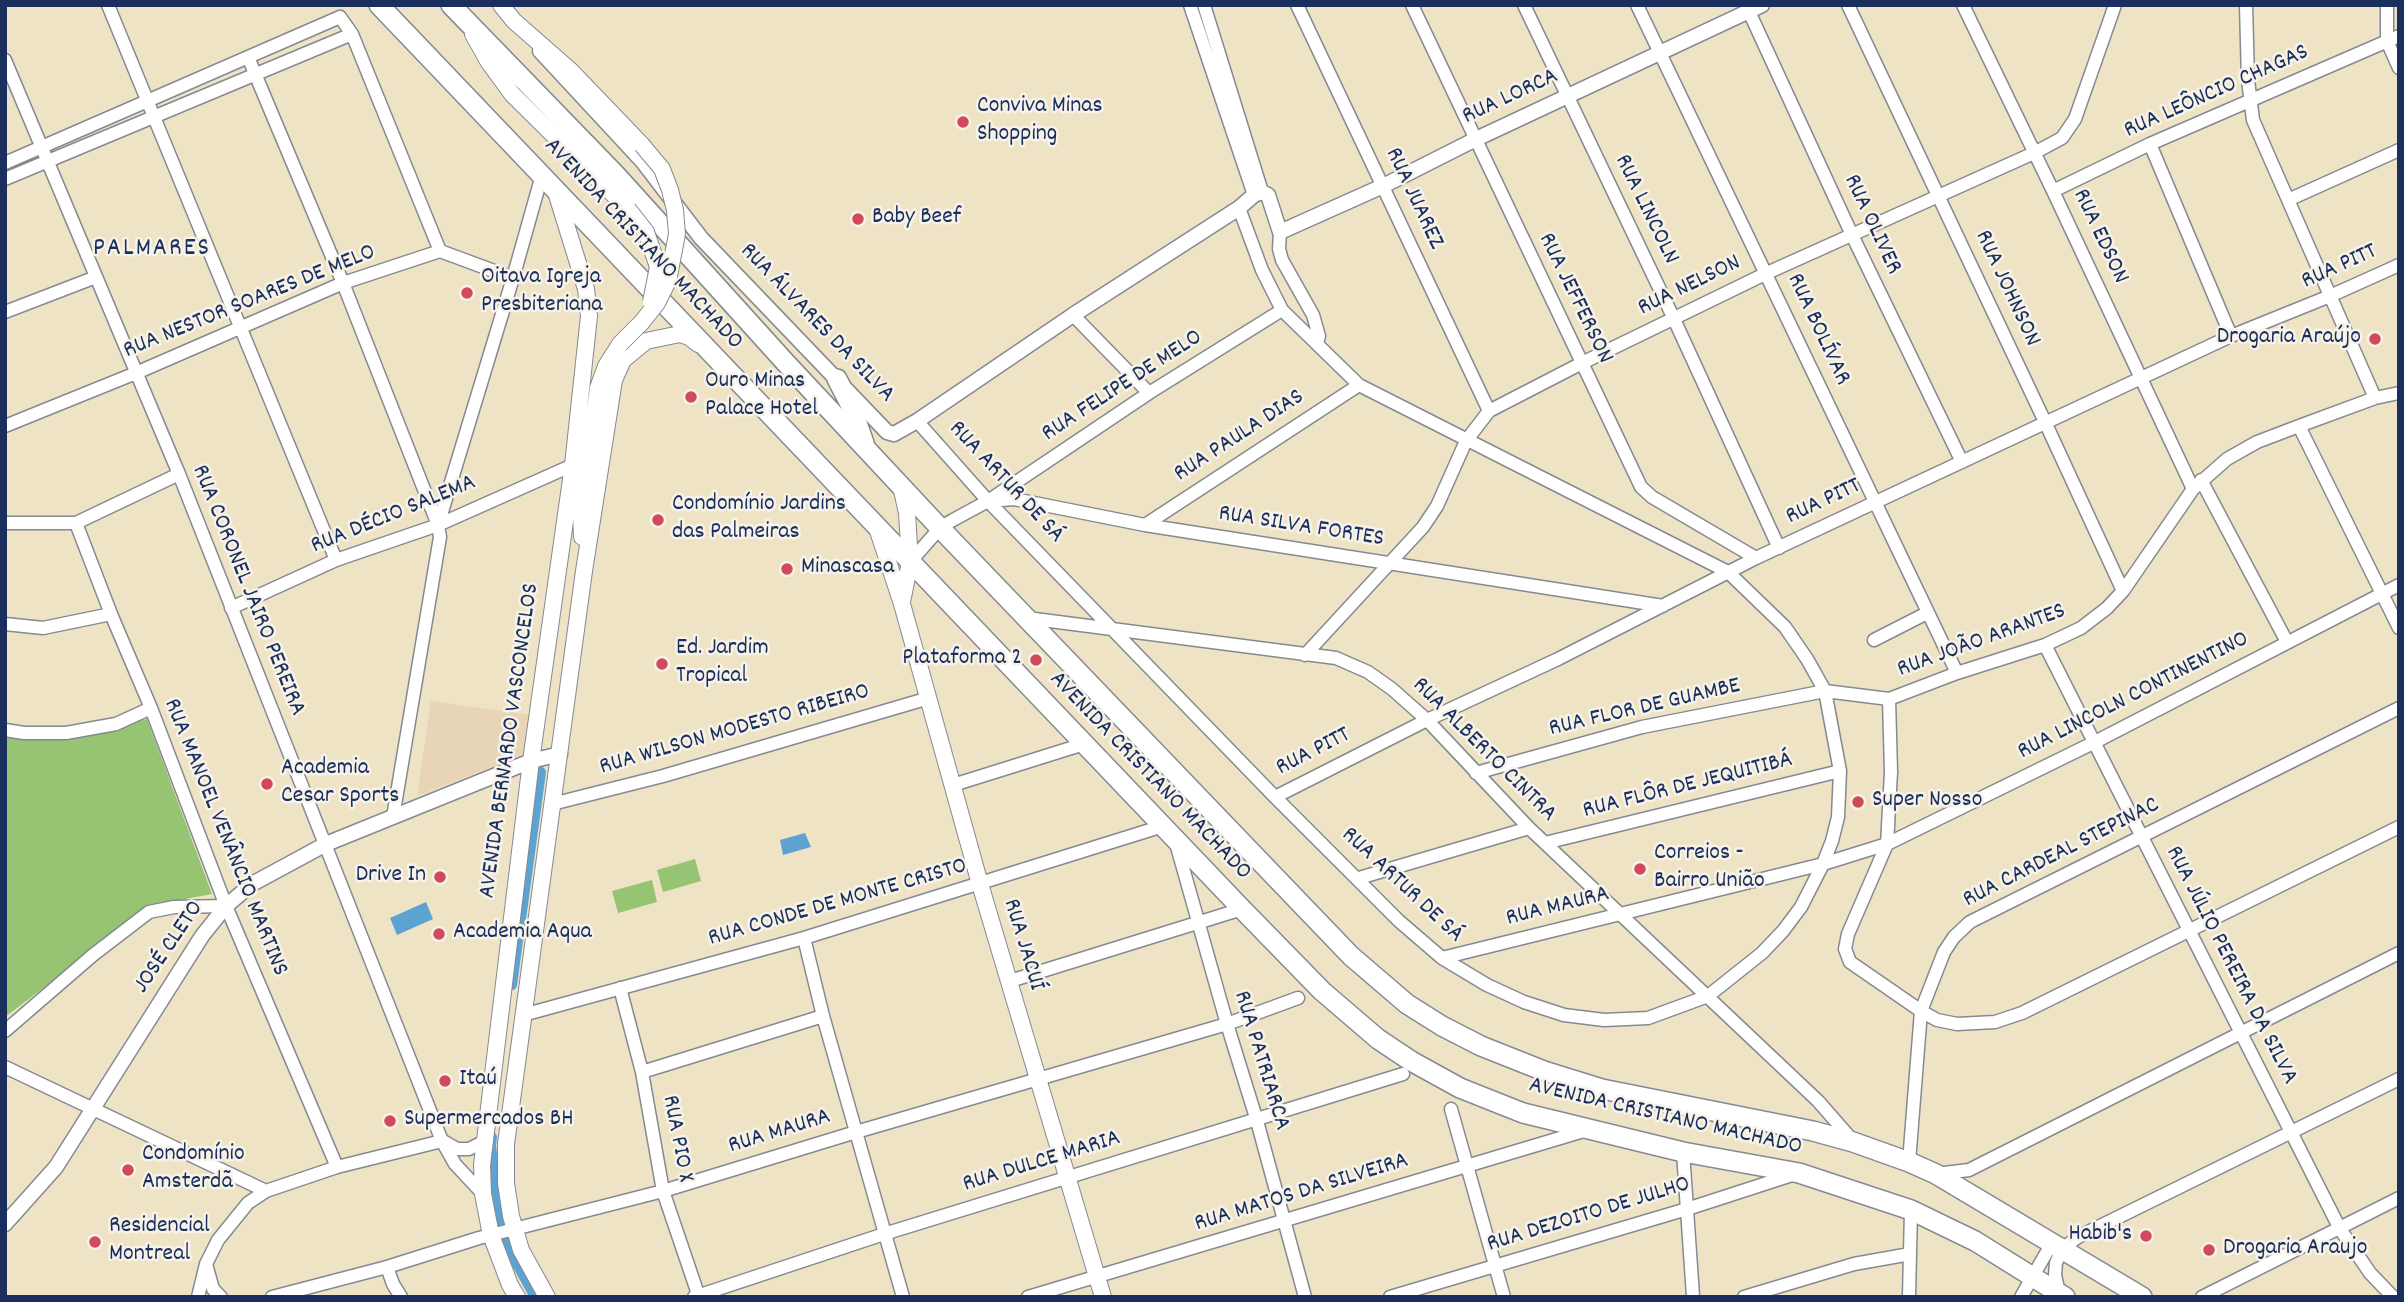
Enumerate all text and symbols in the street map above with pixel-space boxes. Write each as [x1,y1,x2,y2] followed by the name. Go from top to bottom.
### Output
[2120,39,2314,147] street label: RUA LEÔNCIO CHAGAS
[1459,63,1563,133] street label: RUA LORCA
[977,94,1103,150] place label: Conviva Minas Shopping
[955,114,971,130] marker: Conviva Minas Shopping
[536,133,748,357] street label: AVENIDA CRISTIANO MACHADO
[1377,144,1449,254] street label: RUA JUAREZ
[1606,151,1684,269] street label: RUA LINCOLN
[1835,170,1907,280] street label: RUA OLIVER
[2065,185,2133,289] street label: RUA EDSON
[872,205,961,233] place label: Baby Beef
[850,211,866,227] marker: Baby Beef
[1967,226,2045,352] street label: RUA JOHNSON
[1530,229,1618,369] street label: RUA JEFFERSON
[94,234,210,266] district label: PALMARES
[732,238,900,410] street label: RUA ÁLVARES DA SILVA
[120,239,380,367] street label: RUA NESTOR SOARES DE MELO
[2298,239,2382,297] street label: RUA PITT
[1634,250,1746,324] street label: RUA NELSON
[481,265,603,321] place label: Oitava Igreja Presbiteriana
[1779,270,1855,390] street label: RUA BOLÍVAR
[459,285,475,301] marker: Oitava Igreja Presbiteriana
[1037,324,1209,450] street label: RUA FELIPE DE MELO
[2217,325,2361,353] place label: Drogaria Araújo
[2367,331,2383,347] marker: Drogaria Araújo
[705,369,818,425] place label: Ouro Minas Palace Hotel
[1170,384,1310,490] street label: RUA PAULA DIAS
[683,389,699,405] marker: Ouro Minas Palace Hotel
[941,416,1069,550] street label: RUA ARTUR DE SÁ
[183,461,311,721] street label: RUA CORONEL JAIRO PEREIRA
[307,470,481,562] street label: RUA DÉCIO SALEMA
[1782,473,1866,533] street label: RUA PITT
[672,492,846,548] place label: Condomínio Jardins das Palmeiras
[1216,501,1386,555] street label: RUA SILVA FORTES
[650,512,666,528] marker: Condomínio Jardins das Palmeiras
[801,555,894,583] place label: Minascasa
[779,561,795,577] marker: Minascasa
[475,582,547,900] street label: AVENIDA BERNARDO VASCONCELOS
[1894,598,2070,686] street label: RUA JOÃO ARANTES
[2014,626,2254,768] street label: RUA LINCOLN CONTINENTINO
[676,636,769,692] place label: Ed. Jardim Tropical
[902,646,1022,674] place label: Plataforma 2
[1028,652,1044,668] marker: Plataforma 2
[654,656,670,672] marker: Ed. Jardim Tropical
[1042,667,1256,887] street label: AVENIDA CRISTIANO MACHADO
[1405,673,1561,829] street label: RUA ALBERTO CINTRA
[1547,673,1743,745] street label: RUA FLOR DE GUAMBE
[597,679,873,783] street label: RUA WILSON MODESTO RIBEIRO
[155,695,293,981] street label: RUA MANOEL VENÂNCIO MARTINS
[1272,722,1356,784] street label: RUA PITT
[1580,747,1796,827] street label: RUA FLÔR DE JEQUITIBÁ
[281,756,399,812] place label: Academia Cesar Sports
[259,776,275,792] marker: Academia Cesar Sports
[1872,788,1982,816] place label: Super Nosso
[1959,792,2165,916] street label: RUA CARDEAL STEPINAC
[1850,794,1866,810] marker: Super Nosso
[1334,822,1468,950] street label: RUA ARTUR DE SÁ
[1654,841,1765,897] place label: Correios - Bairro União
[2157,842,2303,1090] street label: RUA JÚLIO PEREIRA DA SILVA
[705,853,971,955] street label: RUA CONDE DE MONTE CRISTO
[1632,861,1648,877] marker: Correios - Bairro União
[356,863,426,891] place label: Drive In
[432,869,448,885] marker: Drive In
[1503,881,1613,935] street label: RUA MAURA
[129,896,211,1000] street label: JOSÉ CLETO
[995,896,1049,994] street label: RUA JACUÍ
[453,920,592,948] place label: Academia Aqua
[431,926,447,942] marker: Academia Aqua
[1225,988,1295,1134] street label: RUA PATRIARCA
[459,1067,497,1095] place label: Itaú
[437,1073,453,1089] marker: Itaú
[1526,1073,1804,1163] street label: AVENIDA CRISTIANO MACHADO
[653,1093,699,1185] street label: RUA PIO X
[725,1104,835,1162] street label: RUA MAURA
[404,1107,574,1135] place label: Supermercados BH
[382,1113,398,1129] marker: Supermercados BH
[960,1125,1124,1201] street label: RUA DULCE MARIA
[142,1142,245,1198] place label: Condomínio Amsterdã
[1192,1148,1412,1240] street label: RUA MATOS DA SILVEIRA
[120,1162,136,1178] marker: Condomínio Amsterdã
[1484,1171,1694,1261] street label: RUA DEZOITO DE JULHO
[109,1214,210,1270] place label: Residencial Montreal
[2068,1222,2132,1250] place label: Habib's
[2138,1228,2154,1244] marker: Habib's
[87,1234,103,1250] marker: Residencial Montreal
[2223,1236,2367,1264] place label: Drogaria Araujo
[2201,1242,2217,1258] marker: Drogaria Araujo

